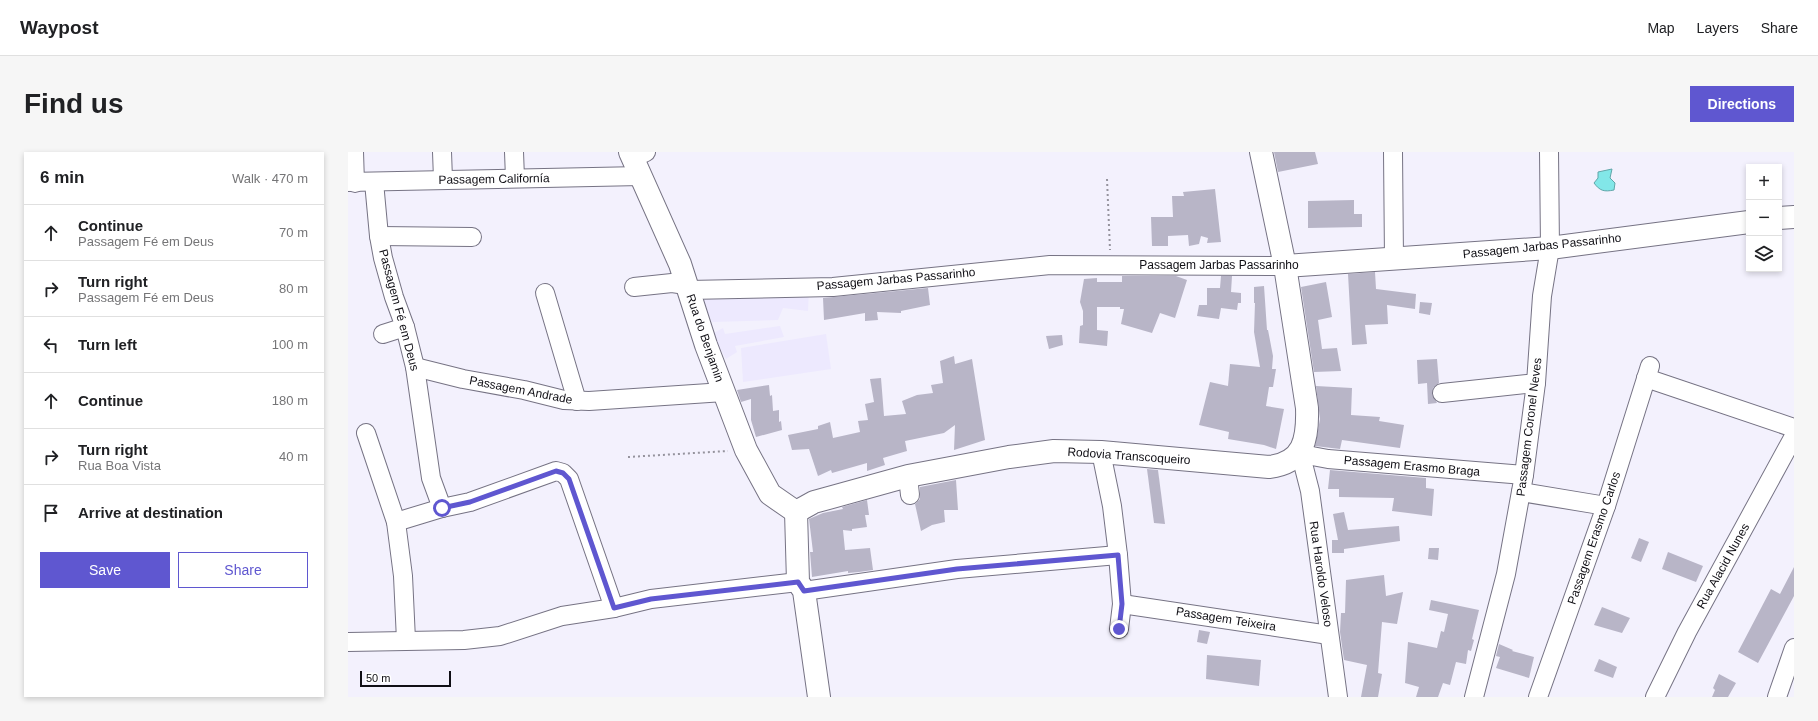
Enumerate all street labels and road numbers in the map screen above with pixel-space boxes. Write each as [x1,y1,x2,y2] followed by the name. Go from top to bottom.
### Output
[438,171,550,187] street label: Passagem Californía
[1462,231,1622,261] street label: Passagem Jarbas Passarinho
[376,248,422,372] street label: Passagem Fé em Deus
[1139,258,1299,272] street label: Passagem Jarbas Passarinho
[816,265,976,293] street label: Passagem Jarbas Passarinho
[683,292,727,384] street label: Rua do Benjamin
[1514,357,1544,497] street label: Passagem Coronel Neves
[468,373,574,407] street label: Passagem Andrade
[1067,445,1191,467] street label: Rodovia Transcoqueiro
[1343,453,1481,479] street label: Passagem Erasmo Braga
[1565,470,1623,606] street label: Passagem Erasmo Carlos
[1307,520,1335,628] street label: Rua Haroldo Veloso
[1694,521,1752,611] street label: Rua Alacid Nunes
[1175,604,1277,634] street label: Passagem Teixeira

